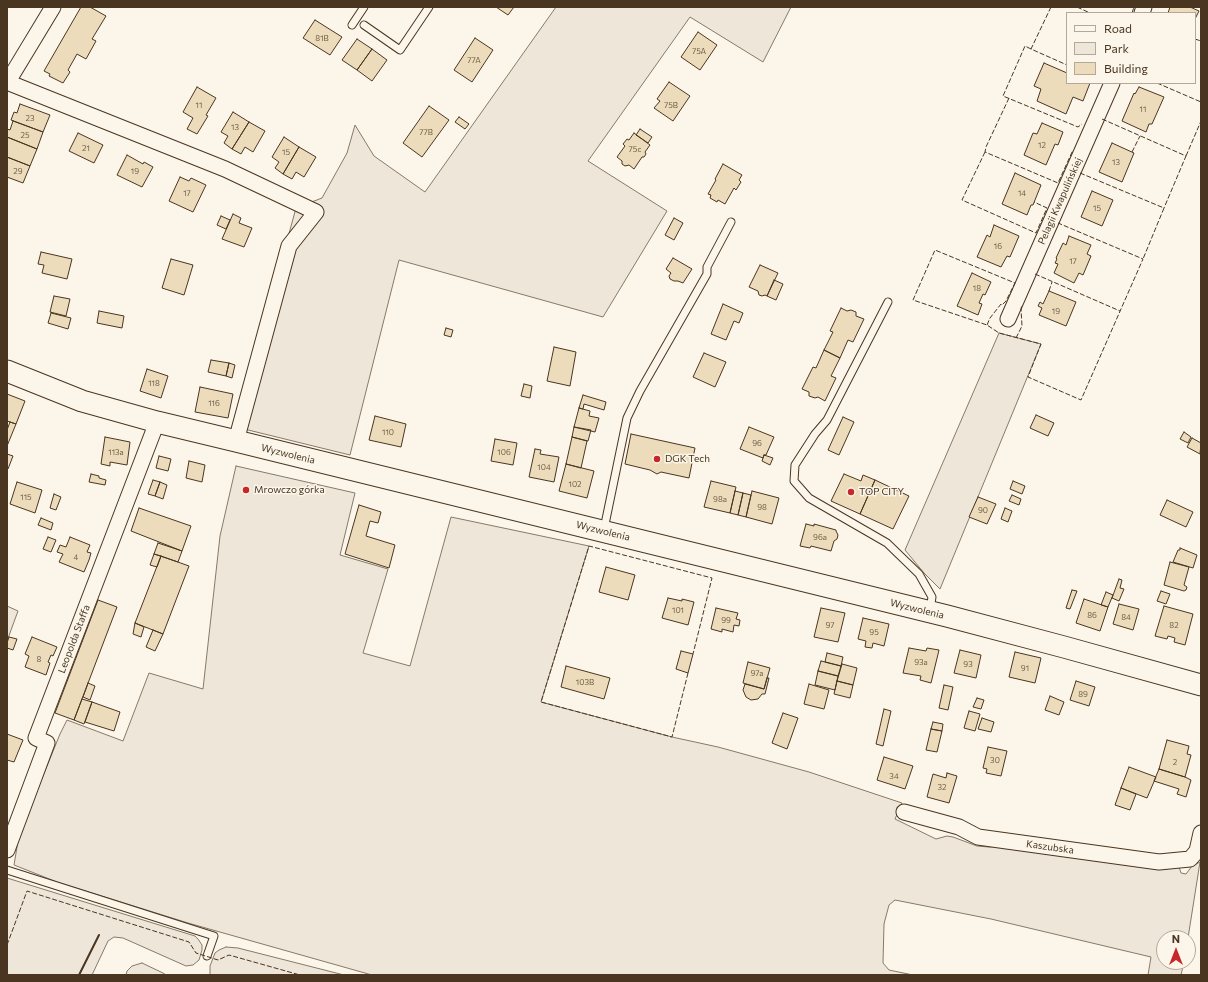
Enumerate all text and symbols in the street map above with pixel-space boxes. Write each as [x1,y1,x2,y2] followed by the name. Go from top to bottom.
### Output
[1066,12,1196,84] legend
[1104,21,1132,35] text: Road
[315,33,329,43] house number: 81B
[1104,41,1129,55] text: Park
[692,46,706,56] house number: 75A
[467,55,481,65] house number: 77A
[1104,61,1148,75] text: Building
[196,100,202,110] house number: 11
[664,100,678,110] house number: 75B
[1140,104,1146,114] house number: 11
[26,113,34,123] house number: 23
[231,122,239,132] house number: 13
[419,127,433,137] house number: 77B
[20,130,30,140] house number: 25
[1038,140,1046,150] house number: 12
[82,143,90,153] house number: 21
[629,144,641,154] house number: 75c
[282,147,290,157] house number: 15
[1035,156,1085,246] street label: Pelagii Kwapulińskiej
[1112,157,1120,167] house number: 13
[13,166,23,176] house number: 29
[131,166,139,176] house number: 19
[183,188,191,198] house number: 17
[1018,188,1026,198] house number: 14
[1093,203,1101,213] house number: 15
[994,241,1002,251] house number: 16
[1069,256,1077,266] house number: 17
[973,283,981,293] house number: 18
[1052,306,1060,316] house number: 19
[148,378,160,388] house number: 118
[208,398,220,408] house number: 116
[382,427,394,437] house number: 110
[752,438,762,448] house number: 96
[260,442,316,466] street label: Wyzwolenia
[108,447,124,457] house number: 113a
[497,447,511,457] house number: 106
[665,453,710,465] place label: DGK Tech
[652,454,662,464] marker: DGK Tech
[537,462,551,472] house number: 104
[568,479,582,489] house number: 102
[254,484,325,496] place label: Mrowczo górka
[241,485,251,495] marker: Mrowczo górka
[859,486,904,498] place label: TOP CITY
[846,487,856,497] marker: TOP CITY
[20,492,32,502] house number: 115
[713,494,727,504] house number: 98a
[757,502,767,512] house number: 98
[978,505,988,515] house number: 90
[575,519,631,543] street label: Wyzwolenia
[813,532,827,542] house number: 96a
[74,552,78,562] house number: 4
[889,597,945,621] street label: Wyzwolenia
[55,603,93,675] street label: Leopolda Staffa
[672,605,684,615] house number: 101
[1087,610,1097,620] house number: 86
[1121,612,1131,622] house number: 84
[721,615,731,625] house number: 99
[825,620,835,630] house number: 97
[1169,620,1179,630] house number: 82
[869,627,879,637] house number: 95
[37,654,41,664] house number: 8
[914,657,928,667] house number: 93a
[963,659,973,669] house number: 93
[1021,663,1029,673] house number: 91
[750,668,764,678] house number: 97a
[576,677,594,687] house number: 103B
[1078,689,1088,699] house number: 89
[990,755,1000,765] house number: 30
[1173,757,1177,767] house number: 2
[889,771,899,781] house number: 34
[938,782,946,792] house number: 32
[1025,838,1075,856] street label: Kaszubska
[1156,930,1196,970] north arrow
[1172,932,1180,945] text: N

